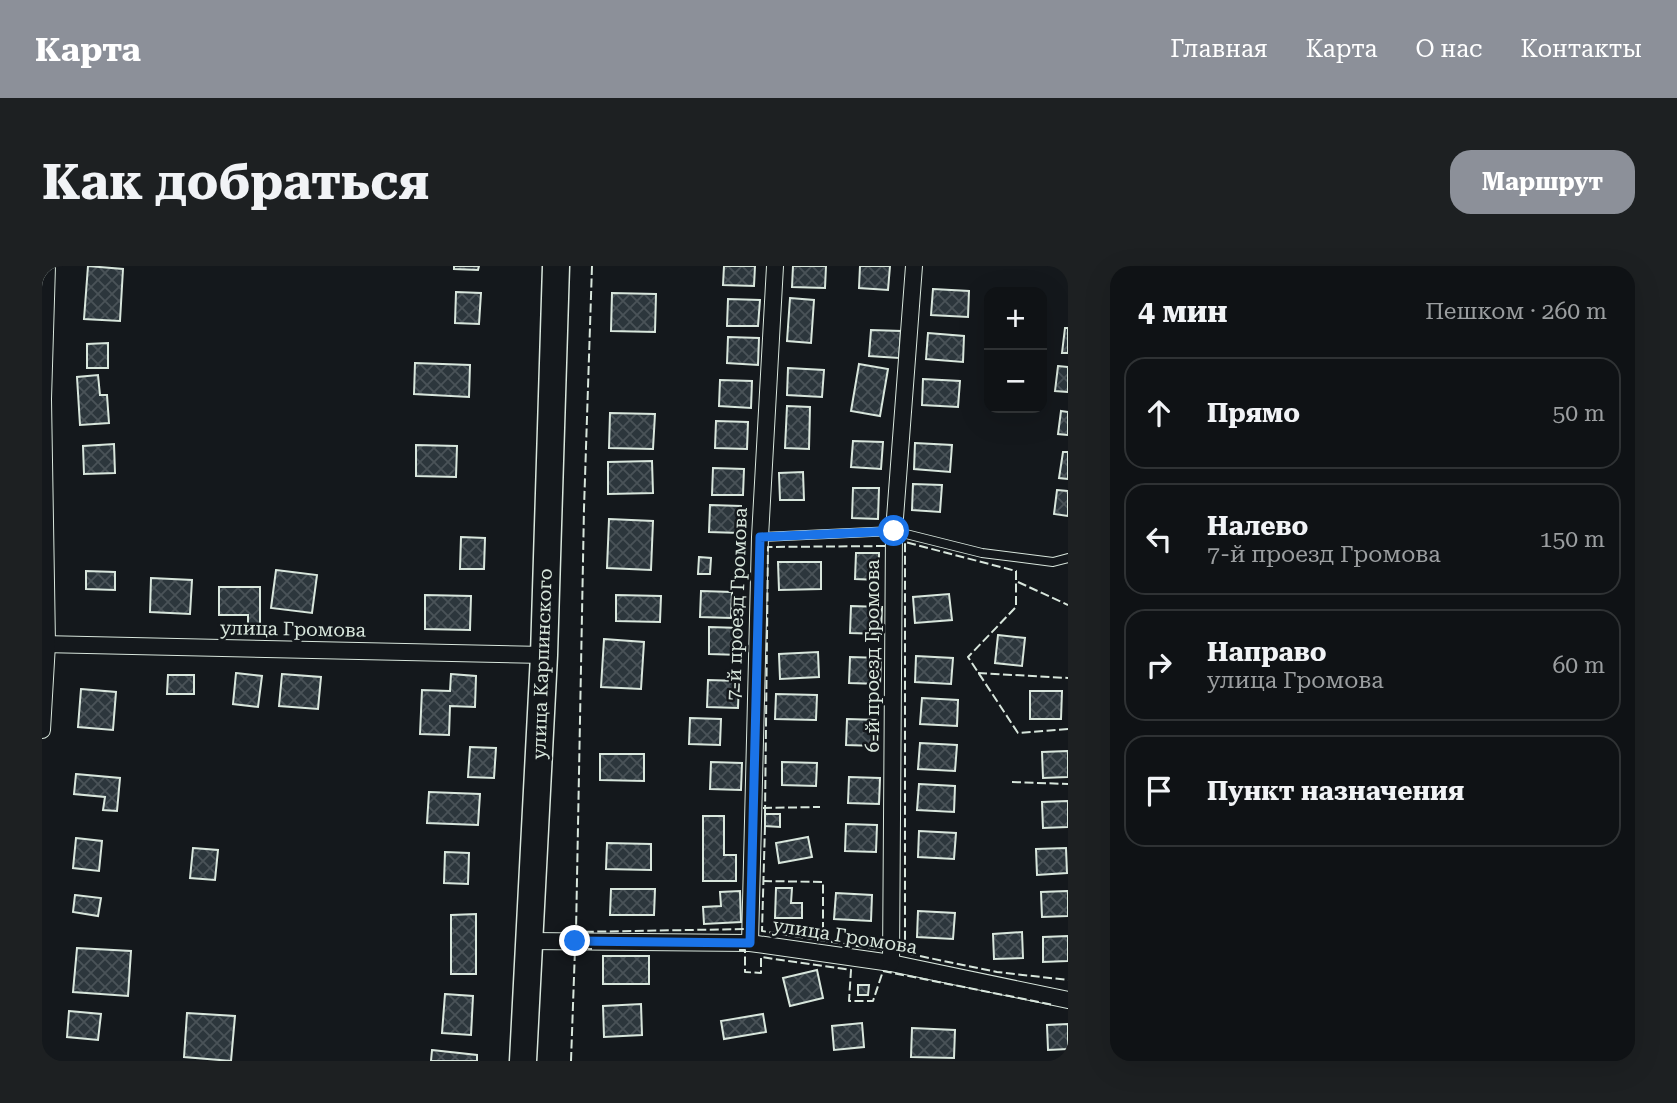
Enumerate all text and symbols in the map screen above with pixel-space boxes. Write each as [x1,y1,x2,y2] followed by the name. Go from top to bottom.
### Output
[35,30,141,69] text: Карта
[1170,35,1268,63] text: Главная
[1306,35,1377,63] text: Карта
[1415,35,1482,63] text: О нас
[1520,35,1642,63] text: Контакты
[1450,150,1635,214] button: Маршрут
[42,154,429,211] text: Как добраться
[984,287,1047,413] map controls
[984,287,1047,350] button: +
[1138,294,1228,329] text: 4 мин
[1425,298,1607,325] text: Пешком · 260 m
[984,350,1047,413] button: −
[1140,394,1178,432] icon: ahead
[1207,398,1300,428] text: Прямо
[1552,400,1605,427] text: 50 m
[722,506,752,701] street label: 7-й проезд Громова
[1207,511,1308,541] text: Налево
[878,515,909,546] route start
[1140,520,1178,558] icon: left
[1540,526,1605,553] text: 150 m
[1207,541,1441,568] text: 7-й проезд Громова
[861,559,884,753] street label: 6-й проезд Громова
[527,568,557,760] street label: улица Карпинского
[220,616,367,642] street label: улица Громова
[1207,637,1327,667] text: Направо
[1140,646,1178,684] icon: right
[1552,652,1605,679] text: 60 m
[1207,667,1384,694] text: улица Громова
[1140,772,1178,810] icon: arrive
[1207,776,1464,806] text: Пункт назначения
[771,913,920,959] street label: улица Громова
[559,925,590,956] route end

